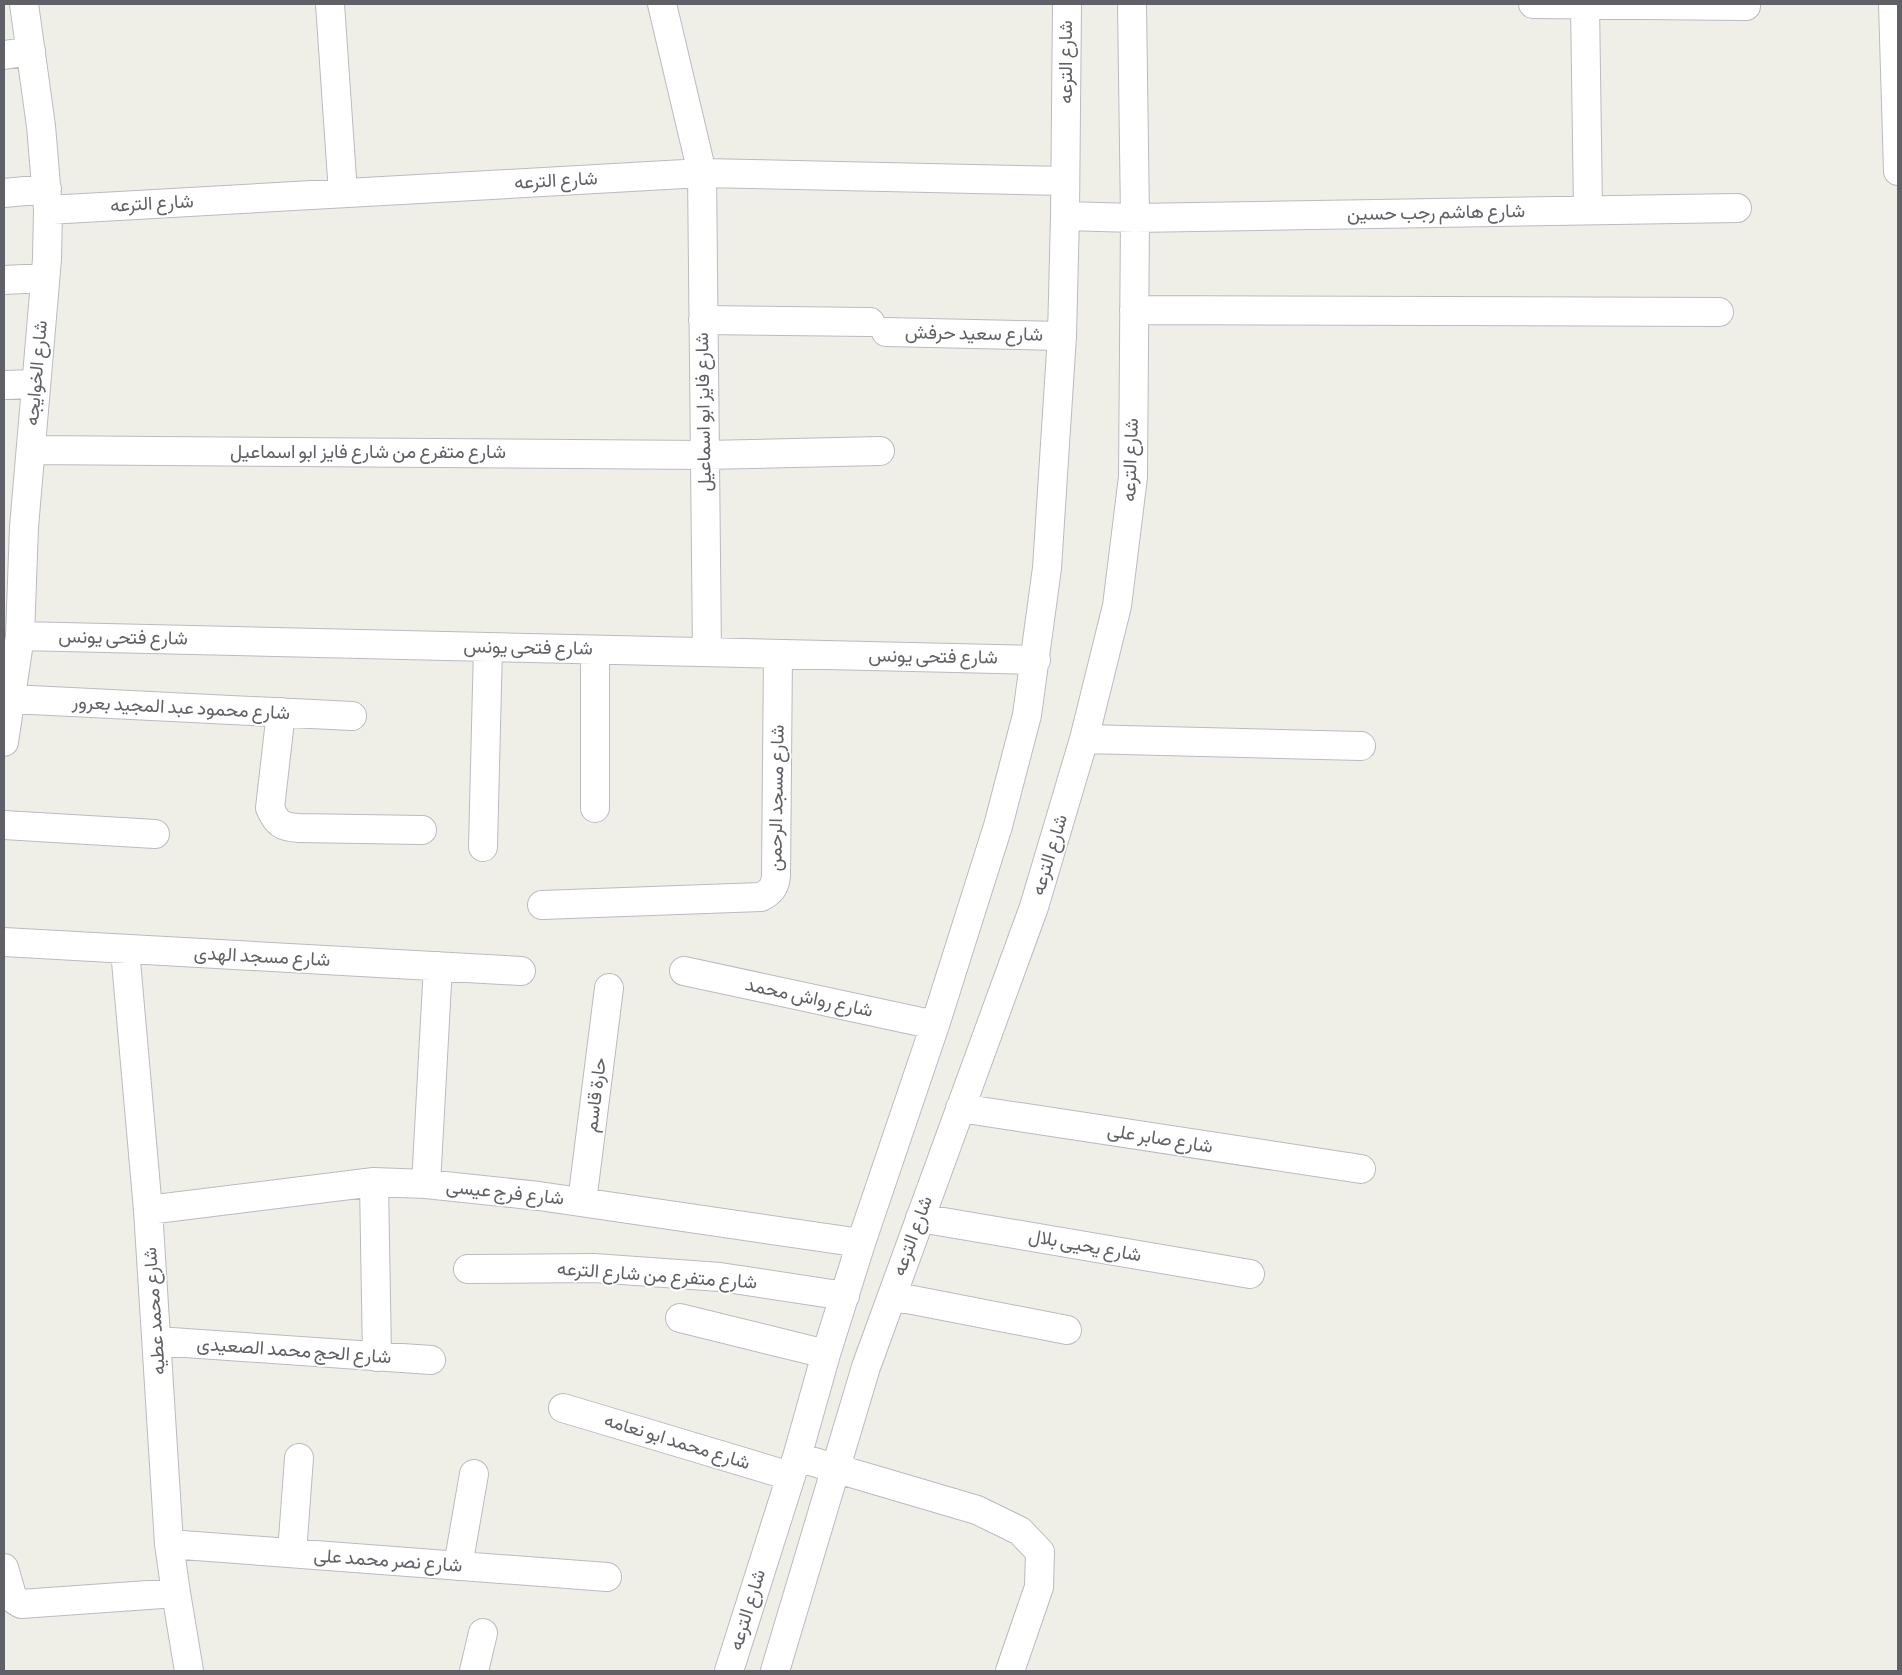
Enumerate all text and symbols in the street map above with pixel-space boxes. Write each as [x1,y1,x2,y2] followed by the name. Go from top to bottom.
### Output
[1057,20,1078,104] street label: شارع الترعه
[514,169,598,195] street label: شارع الترعه
[110,192,194,218] street label: شارع الترعه
[1347,202,1525,226] street label: شارع هاشم رجب حسين
[23,319,53,427] street label: شارع الخوايجه
[905,323,1043,347] street label: شارع سعيد حرفش
[693,332,717,492] street label: شارع فايز ابو اسماعيل
[1120,418,1144,502] street label: شارع الترعه
[230,443,506,464] street label: شارع متفرع من شارع فايز ابو اسماعيل
[58,627,188,651] street label: شارع فتحى يونس
[463,637,593,661] street label: شارع فتحى يونس
[868,646,998,670] street label: شارع فتحى يونس
[71,693,290,725] street label: شارع محمود عبد المجيد بعرور
[766,724,790,872] street label: شارع مسجد الرحمن
[1029,812,1073,898] street label: شارع الترعه
[193,944,331,972] street label: شارع مسجد الهدى
[743,975,875,1023] street label: شارع رواش محمد
[582,1056,612,1134] street label: حارة قاسم
[1106,1121,1214,1159] street label: شارع صابر على
[445,1177,565,1211] street label: شارع فرج عيسى
[890,1193,938,1279] street label: شارع الترعه
[1027,1227,1143,1267] street label: شارع يحيى بلال
[141,1246,171,1376] street label: شارع محمد عطيه
[556,1260,758,1294] street label: شارع متفرع من شارع الترعه
[196,1335,392,1370] street label: شارع الحج محمد الصعيدى
[601,1411,752,1475] street label: شارع محمد ابو نعامه
[313,1546,463,1578] street label: شارع نصر محمد على
[727,1567,771,1653] street label: شارع الترعه

